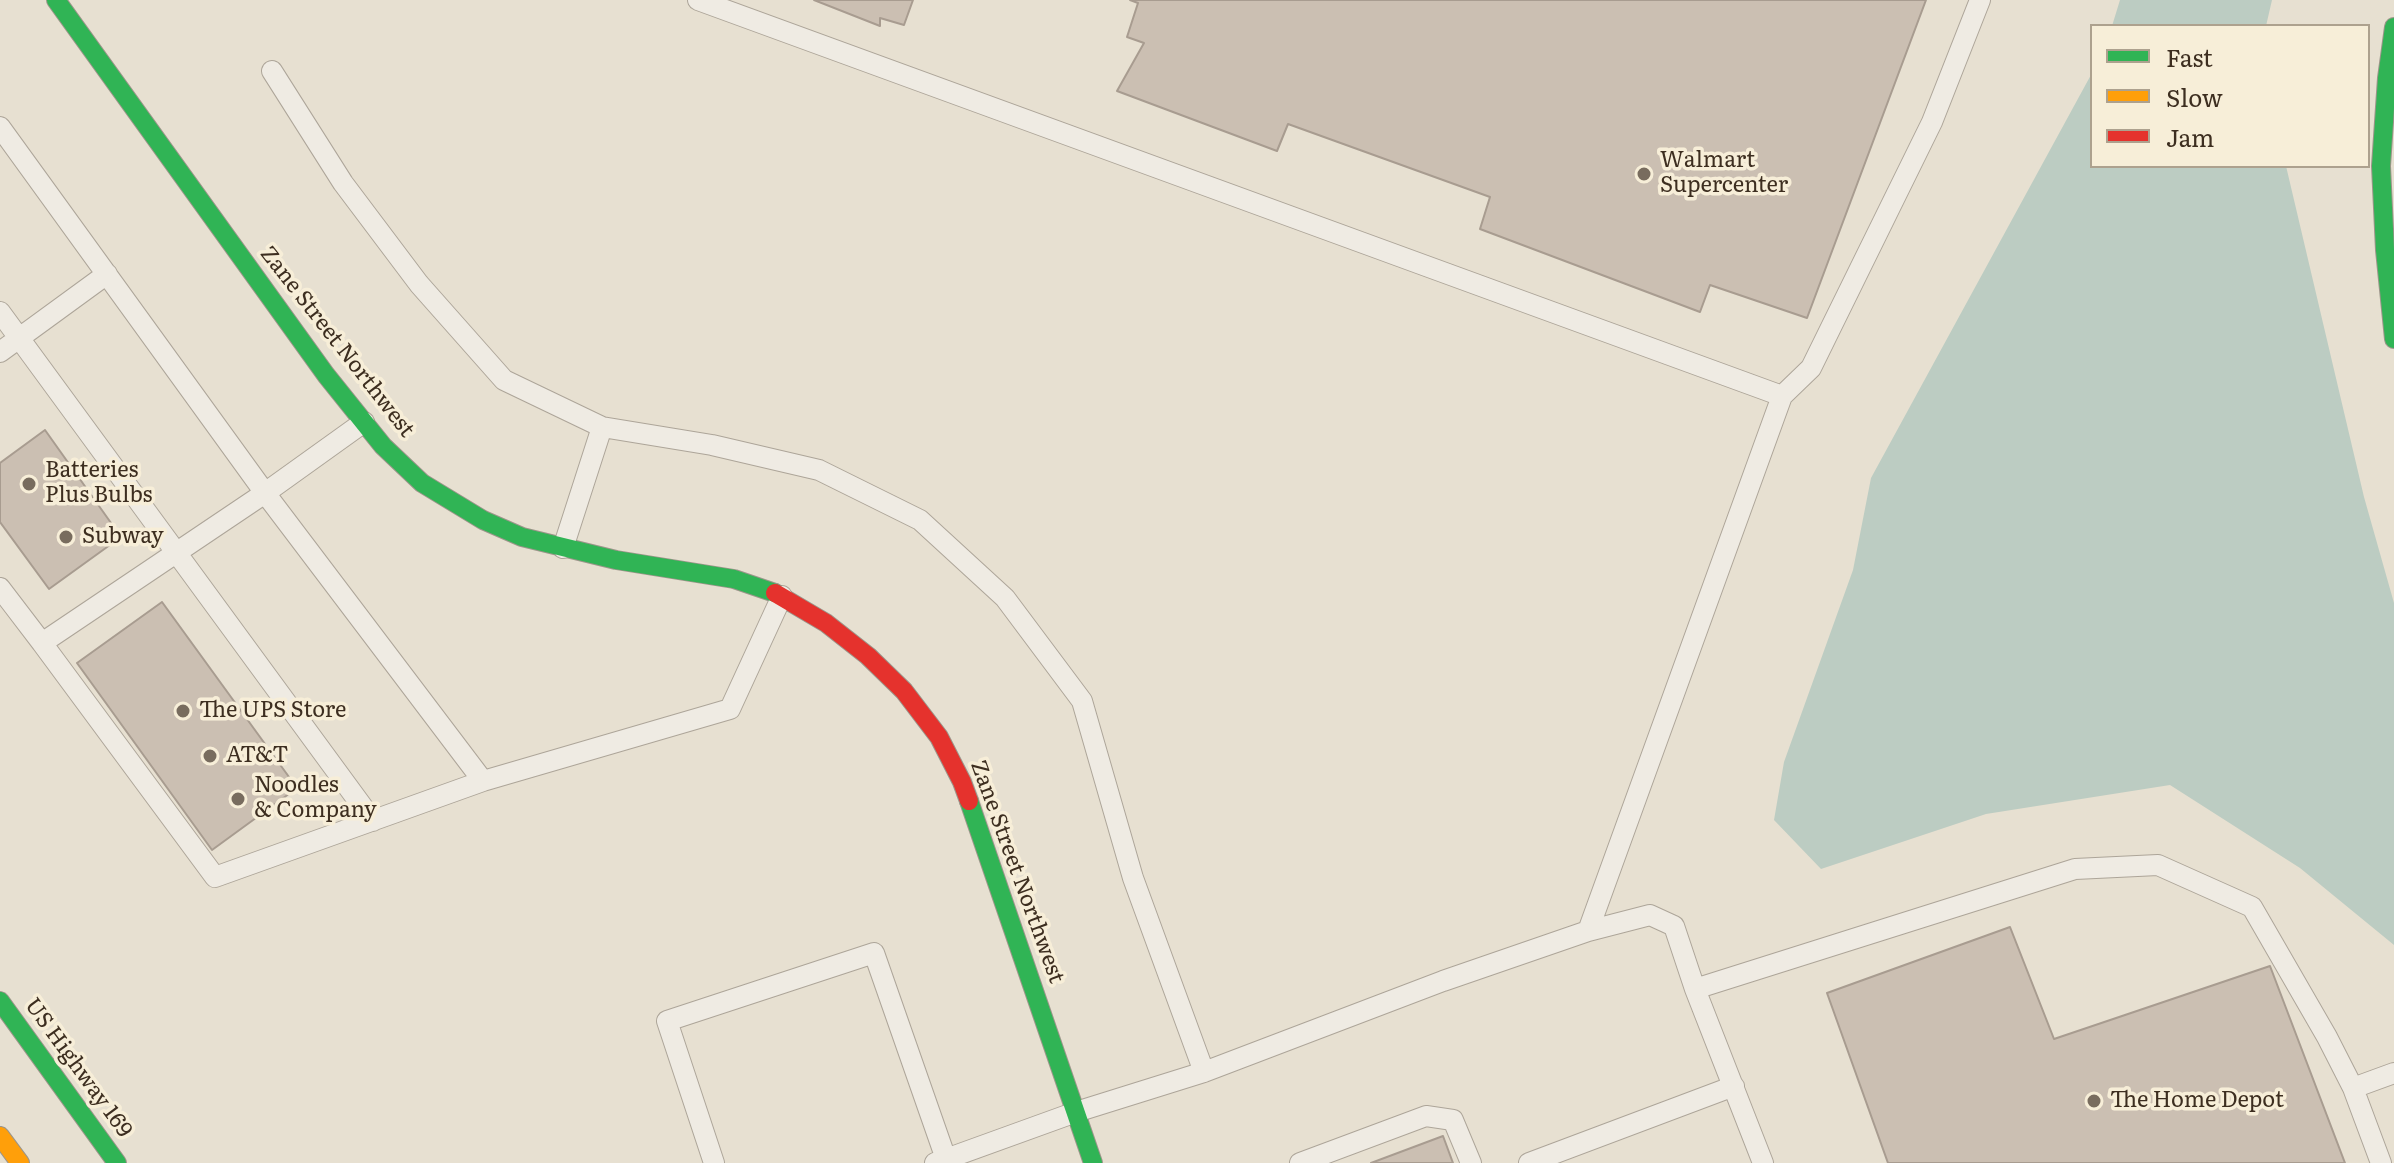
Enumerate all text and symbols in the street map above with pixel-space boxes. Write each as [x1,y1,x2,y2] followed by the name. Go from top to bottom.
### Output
[2090,24,2370,168] legend
[2166,39,2213,74] text: Fast
[2166,79,2223,114] text: Slow
[2166,119,2214,154] text: Jam
[1660,148,1788,200] place label: Walmart Supercenter
[1635,165,1653,183] marker: Walmart Supercenter
[254,241,420,443] street label: Zane Street Northwest
[45,458,152,510] place label: Batteries Plus Bulbs
[20,475,38,493] marker: Batteries Plus Bulbs
[82,524,164,550] place label: Subway
[57,528,75,546] marker: Subway
[199,698,346,724] place label: The UPS Store
[174,702,192,720] marker: The UPS Store
[226,743,289,769] place label: AT&T
[201,747,219,765] marker: AT&T
[964,757,1070,987] street label: Zane Street Northwest
[254,773,377,824] place label: Noodles & Company
[229,790,247,808] marker: Noodles & Company
[19,993,137,1143] street label: US Highway 169
[2110,1088,2284,1114] place label: The Home Depot
[2085,1092,2103,1110] marker: The Home Depot

